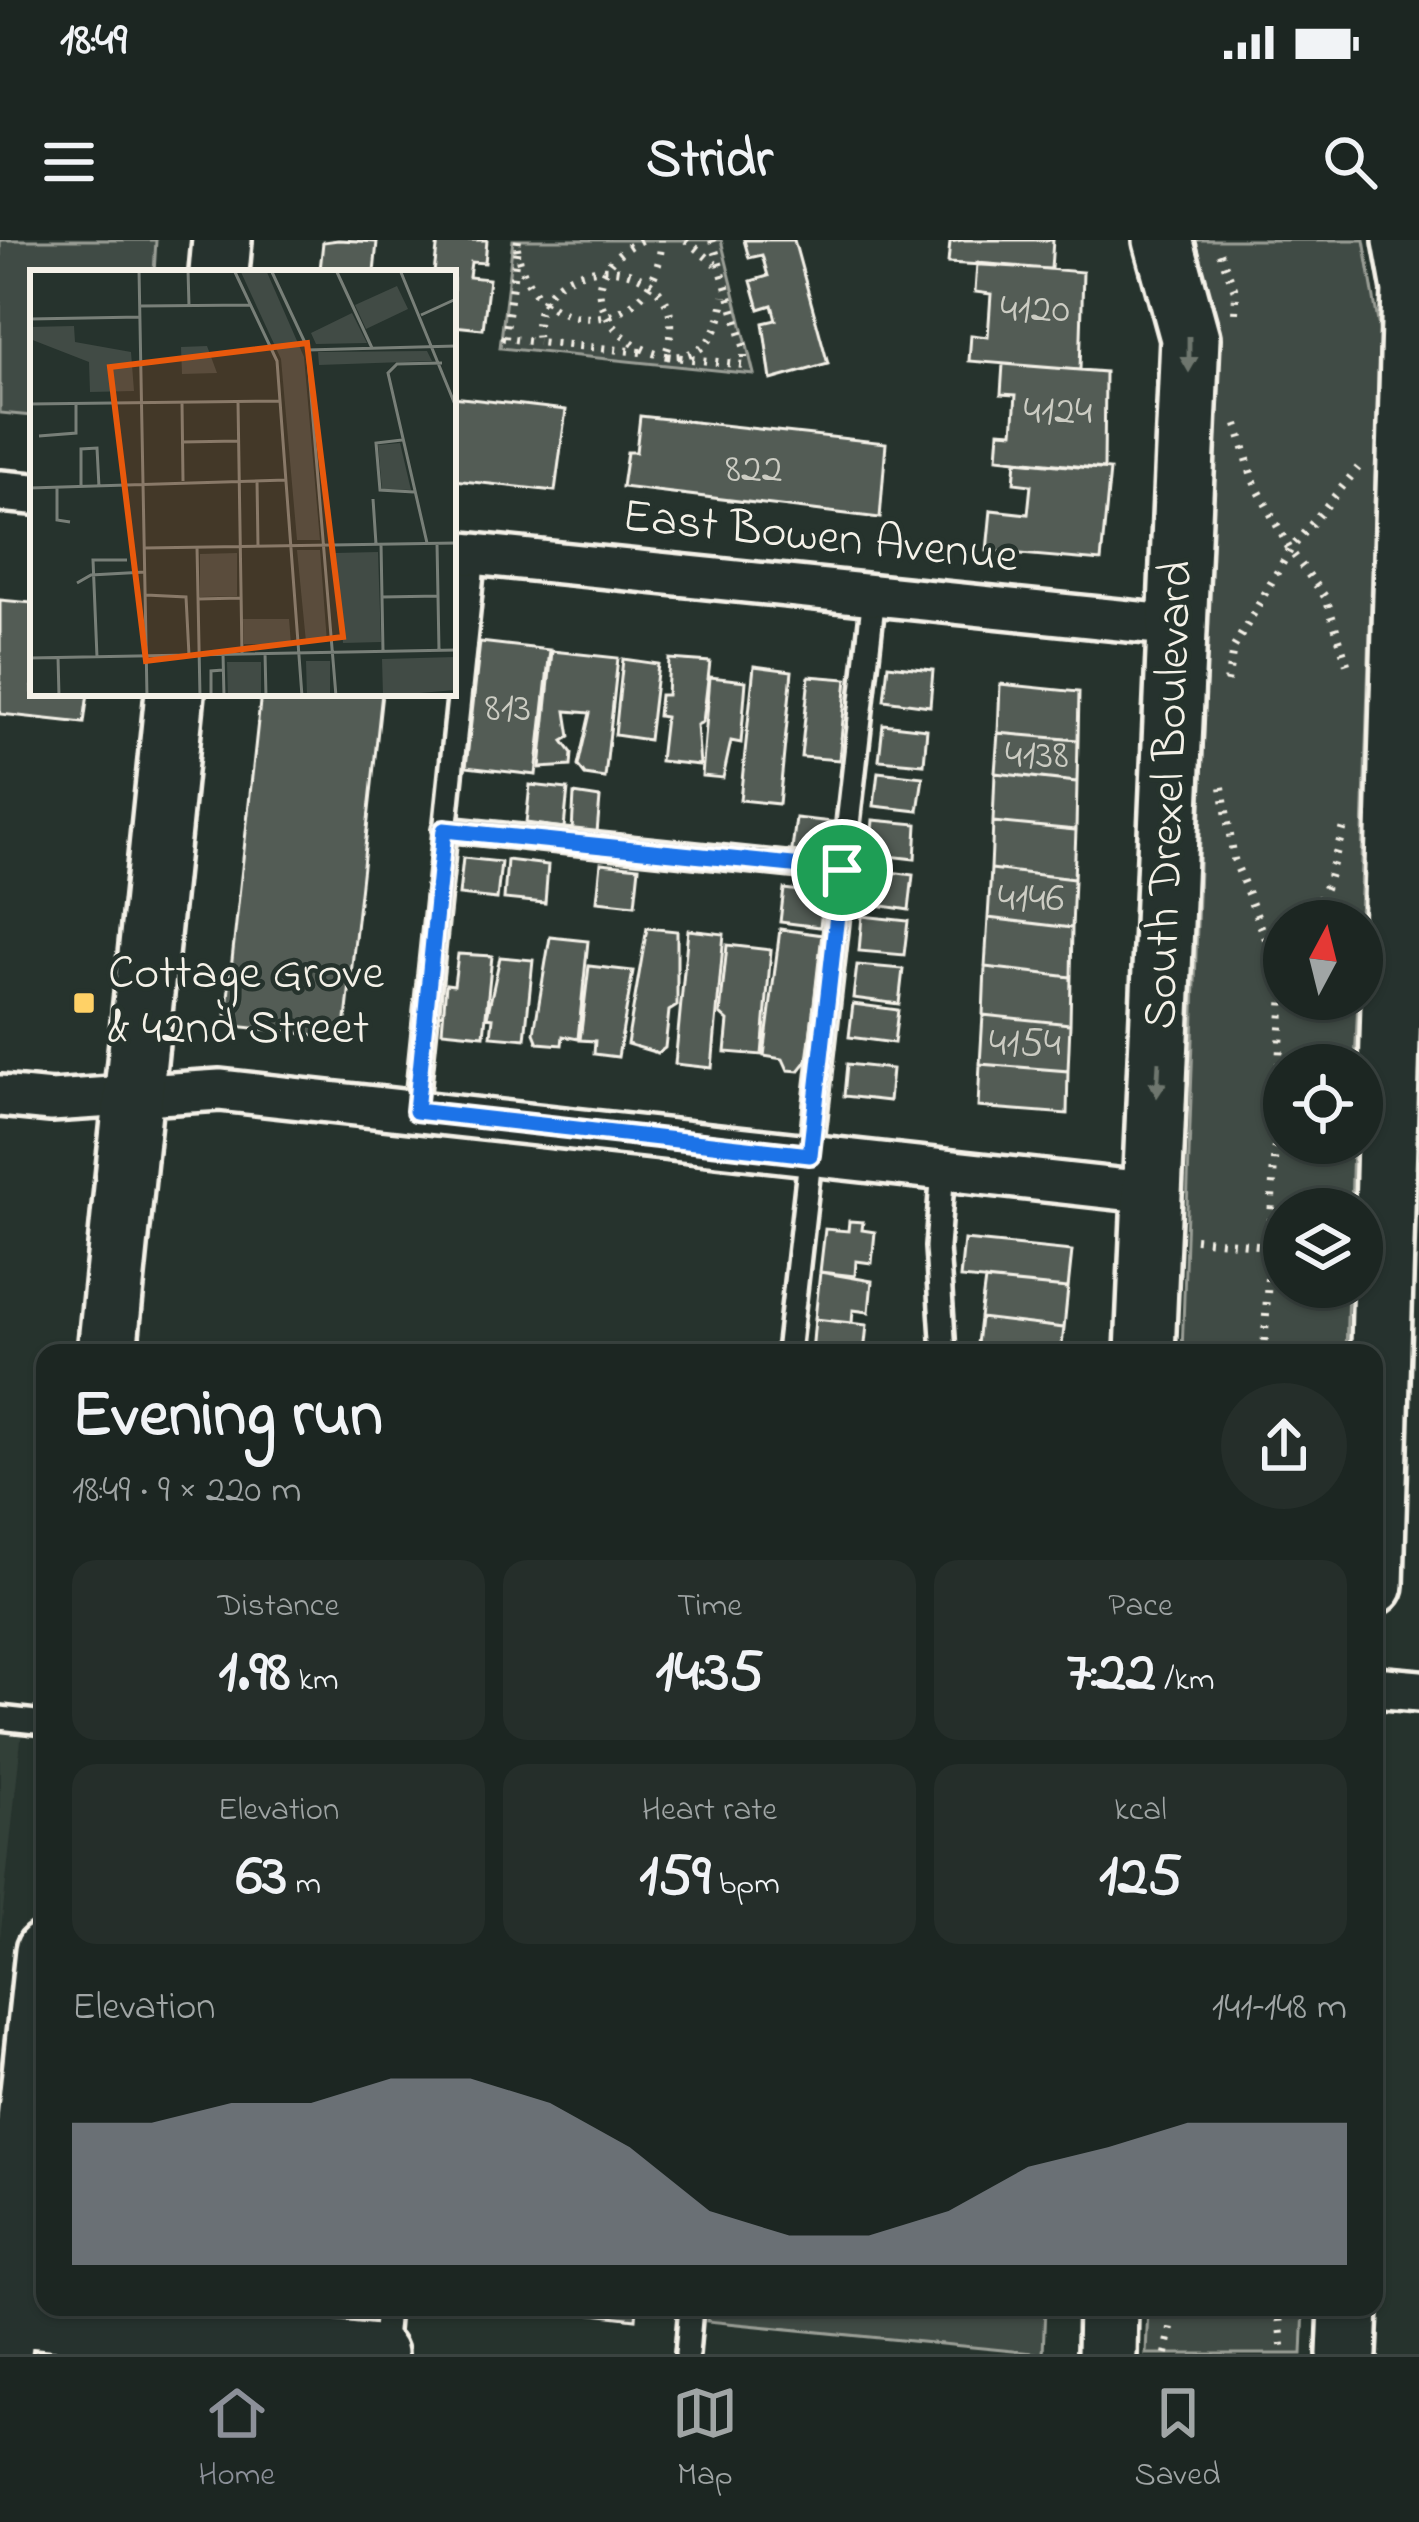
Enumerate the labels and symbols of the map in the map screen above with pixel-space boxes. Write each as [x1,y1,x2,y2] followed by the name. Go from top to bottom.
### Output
[30,270,456,696] inset map
[1000,280,1070,341] house number: 4120
[1179,335,1198,373] one-way arrow
[1024,382,1092,443] house number: 4124
[725,440,783,501] house number: 822
[619,482,1022,594] street label: East Bowen Avenue
[1127,559,1213,1031] street label: South Drexel Boulevard
[485,679,531,740] house number: 813
[1005,726,1069,787] house number: 4138
[791,819,893,921] pin
[998,869,1064,930] house number: 4146
[1263,900,1383,1020] north arrow
[108,940,384,1065] place label: Cottage Grove & 42nd Street
[71,990,97,1016] marker: Cottage Grove & 42nd Street
[989,1014,1061,1075] house number: 4154
[1148,1061,1167,1099] one-way arrow

